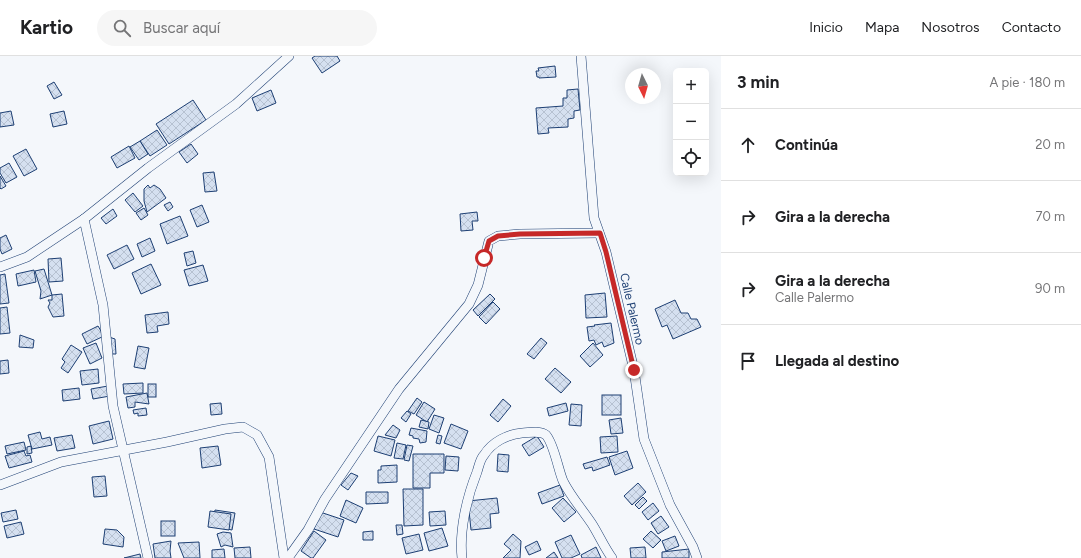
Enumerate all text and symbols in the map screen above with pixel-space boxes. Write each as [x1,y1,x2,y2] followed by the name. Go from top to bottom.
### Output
[97,10,377,46] search box
[20,16,73,39] text: Kartio
[111,17,133,39] icon: search
[143,19,220,37] text: Buscar aquí
[809,19,843,36] text: Inicio
[865,19,899,36] text: Mapa
[921,19,980,36] text: Nosotros
[1002,19,1061,36] text: Contacto
[625,68,661,104] north arrow
[673,68,709,176] map controls
[673,68,709,104] button: +
[737,72,779,92] text: 3 min
[990,75,1065,90] text: A pie · 180 m
[673,104,709,140] button: −
[737,134,759,156] icon: ahead
[775,136,838,154] text: Continúa
[1035,137,1065,152] text: 20 m
[673,140,709,176] button: locate
[737,206,759,228] icon: right
[775,208,890,226] text: Gira a la derecha
[1035,209,1065,224] text: 70 m
[475,249,493,267] route start
[617,272,647,346] street label: Calle Palermo
[775,272,890,290] text: Gira a la derecha
[737,278,759,300] icon: right
[1035,281,1065,296] text: 90 m
[775,290,854,305] text: Calle Palermo
[737,350,759,372] icon: arrive
[775,352,899,370] text: Llegada al destino
[625,361,643,379] route end

